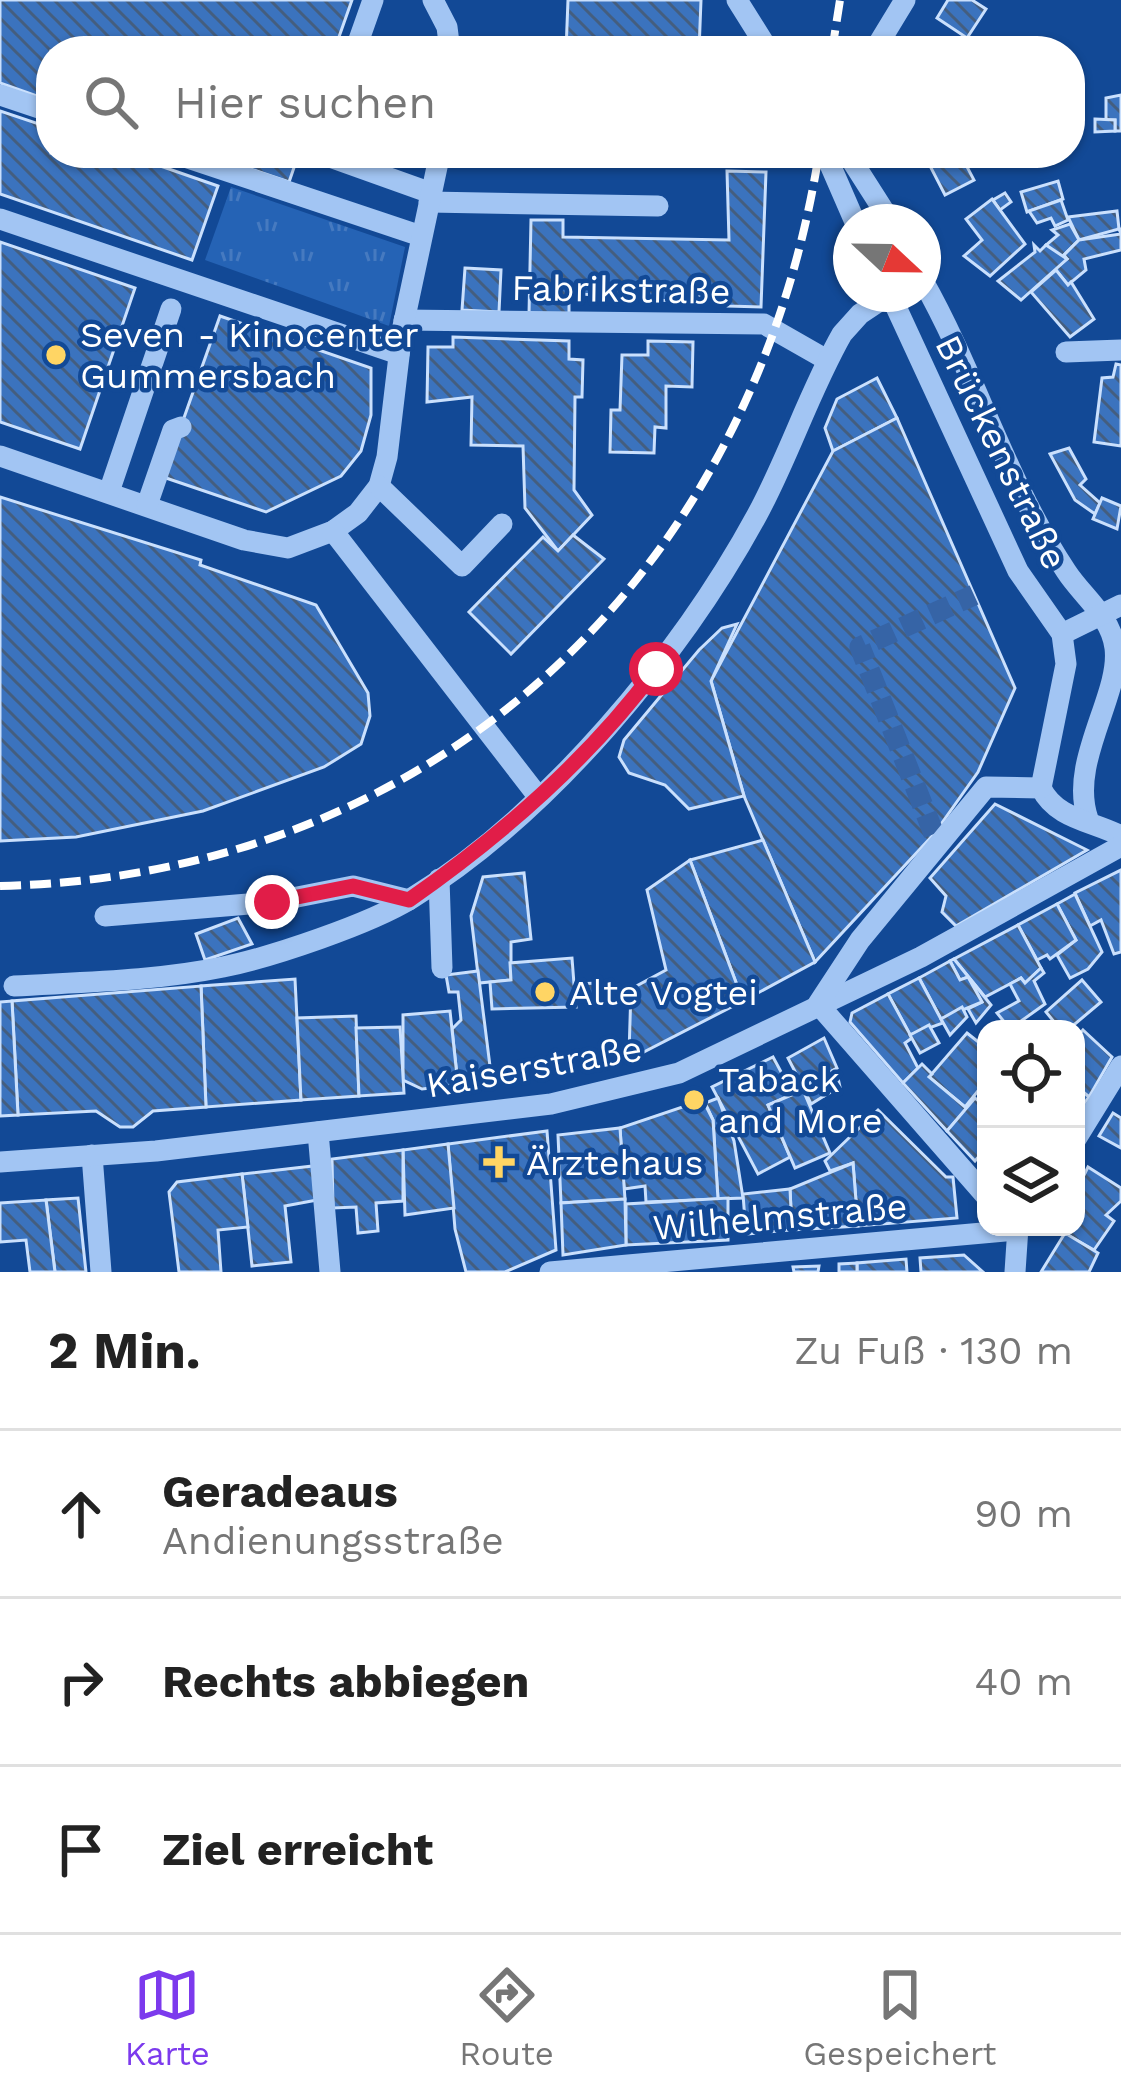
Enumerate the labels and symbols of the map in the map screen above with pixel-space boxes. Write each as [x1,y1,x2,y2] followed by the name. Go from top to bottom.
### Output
[833,204,941,312] north arrow
[511,267,731,313] street label: Fabrikstraße
[80,314,419,397] place label: Seven - Kinocenter Gummersbach
[926,329,1076,576] street label: Brückenstraße
[43,342,69,368] marker: Seven - Kinocenter Gummersbach
[629,642,683,696] route start
[245,875,299,929] route end
[569,972,758,1014] place label: Alte Vogtei
[532,979,558,1005] marker: Alte Vogtei
[423,1027,645,1107] street label: Kaiserstraße
[718,1059,882,1142] place label: Taback and More
[681,1087,707,1113] marker: Taback and More
[526,1142,703,1184] place label: Ärztehaus
[483,1146,515,1178] marker: Ärztehaus
[651,1185,909,1249] street label: Wilhelmstraße

